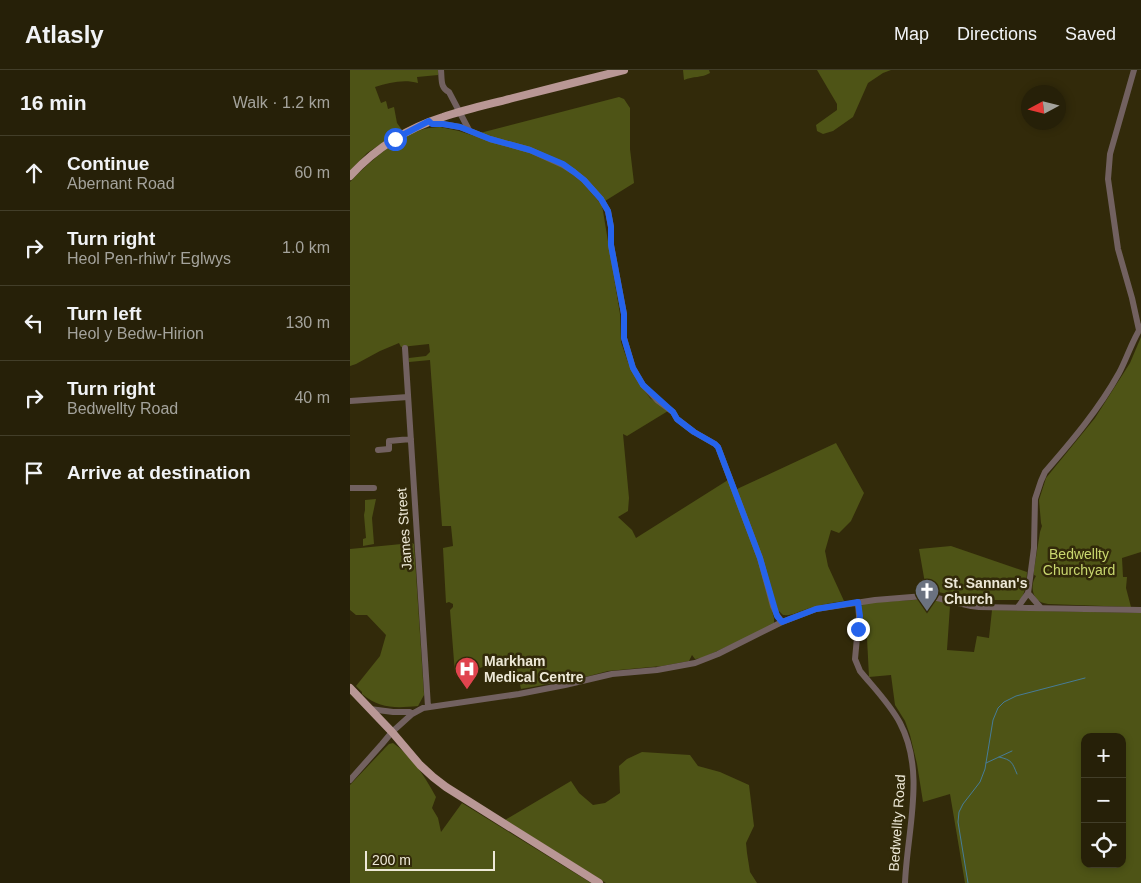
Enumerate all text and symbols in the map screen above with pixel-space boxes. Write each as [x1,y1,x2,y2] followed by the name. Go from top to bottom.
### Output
[25,21,104,48] text: Atlasly
[894,24,929,44] text: Map
[957,24,1037,44] text: Directions
[1065,24,1116,44] text: Saved
[1021,85,1066,130] north arrow
[20,91,87,114] text: 16 min
[233,94,330,111] text: Walk · 1.2 km
[384,128,407,151] route start
[67,153,149,174] text: Continue
[20,159,48,187] icon: ahead
[294,164,330,181] text: 60 m
[67,175,175,192] text: Abernant Road
[67,228,155,249] text: Turn right
[20,234,48,262] icon: right
[282,239,330,256] text: 1.0 km
[67,250,231,267] text: Heol Pen-rhiw'r Eglwys
[67,303,142,324] text: Turn left
[20,309,48,337] icon: left
[286,314,330,331] text: 130 m
[67,325,204,342] text: Heol y Bedw-Hirion
[67,378,155,399] text: Turn right
[20,384,48,412] icon: right
[294,389,330,406] text: 40 m
[67,400,178,417] text: Bedwellty Road
[20,459,48,487] icon: arrive
[67,462,251,483] text: Arrive at destination
[393,487,415,571] street label: James Street
[1043,546,1115,578] park label: Bedwellty Churchyard
[944,575,1028,607] place label: St. Sannan's Church
[914,578,940,612] church icon: St. Sannan's Church
[847,618,870,641] route end
[484,653,584,685] place label: Markham Medical Centre
[454,656,480,690] hospital icon: Markham Medical Centre
[1081,733,1126,868] map controls
[1081,733,1126,778] button: +
[886,774,908,872] street label: Bedwellty Road
[1081,778,1126,823] button: −
[1081,823,1126,868] button: locate
[365,848,495,871] scale bar
[372,852,411,868] text: 200 m

